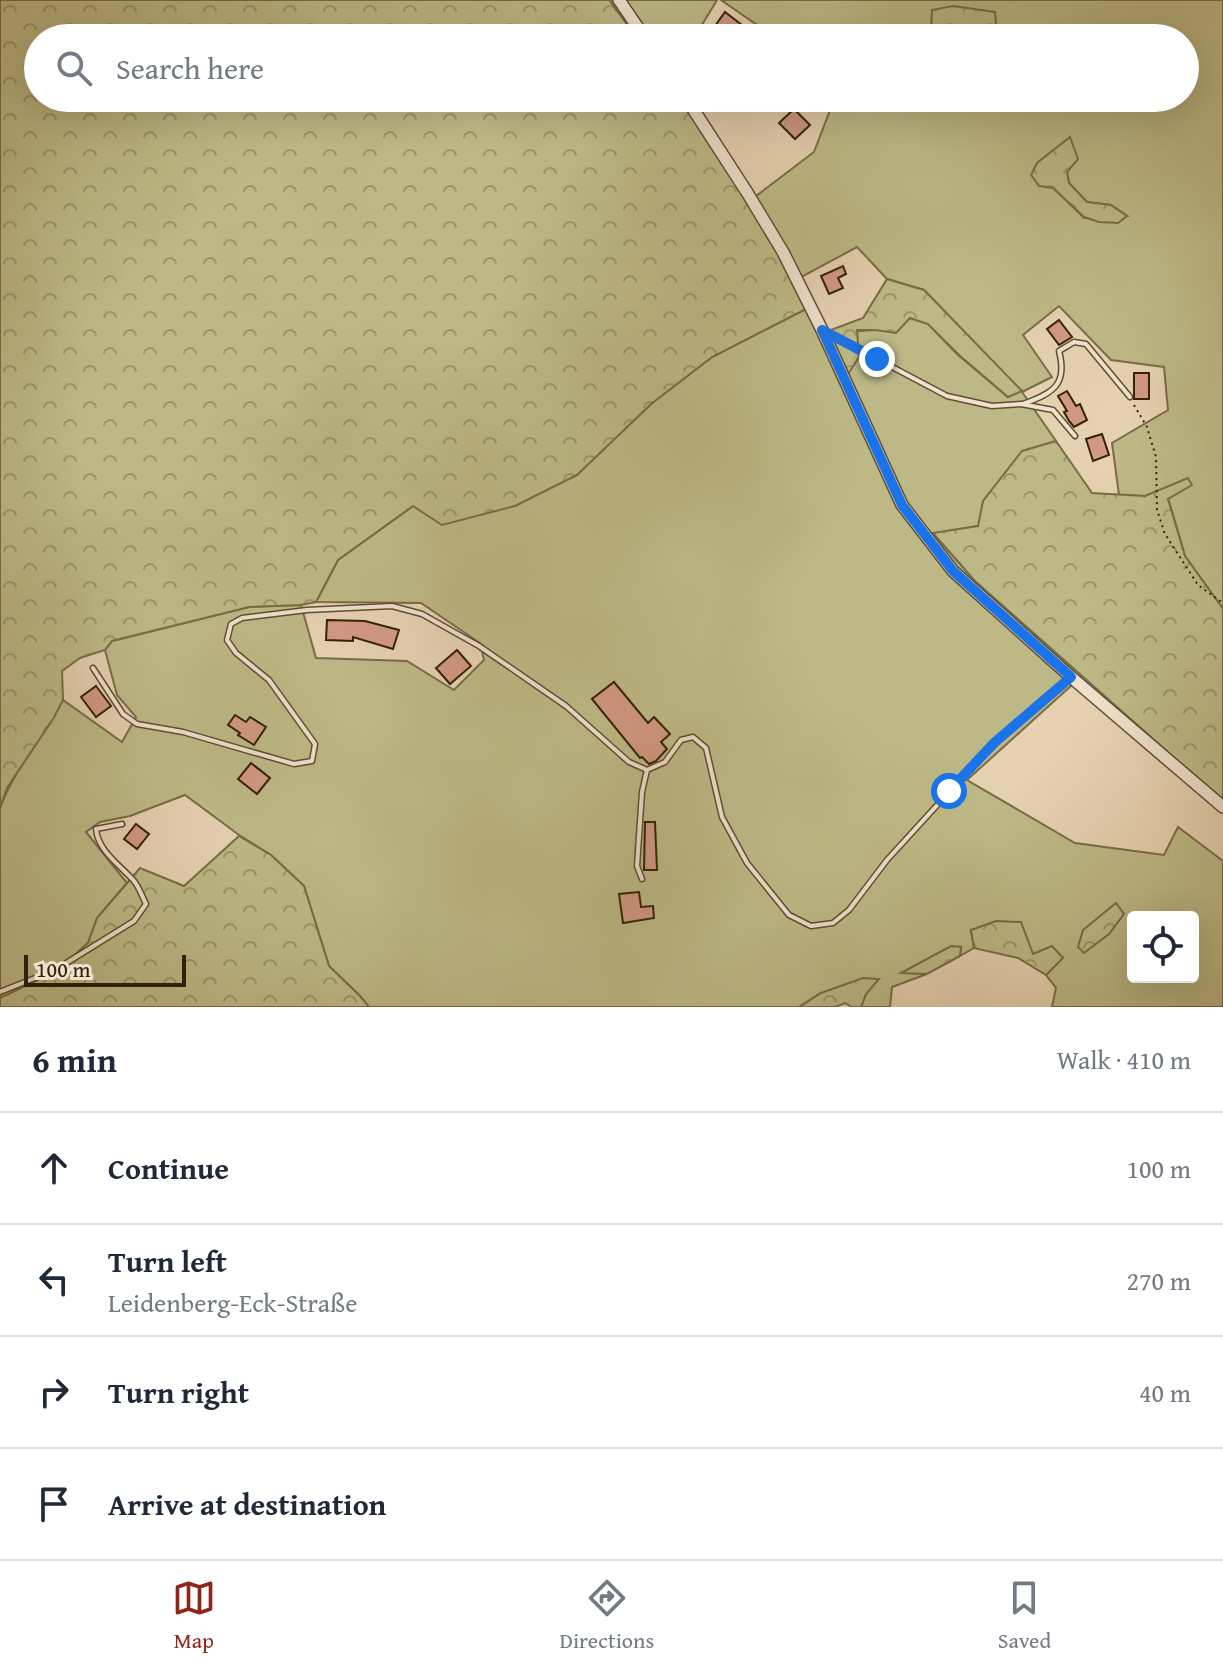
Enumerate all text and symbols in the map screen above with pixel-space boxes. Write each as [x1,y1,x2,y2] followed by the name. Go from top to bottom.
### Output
[24,24,1199,112] search box
[52,46,96,90] icon: search
[116,46,264,90] text: Search here
[859,341,895,377] route end
[931,773,967,809] route start
[1127,911,1199,983] map controls
[1127,911,1199,983] button: locate
[24,951,186,987] scale bar
[36,953,91,985] text: 100 m
[32,1035,117,1084] text: 6 min
[1057,1040,1191,1079] text: Walk · 410 m
[32,1146,76,1190] icon: ahead
[108,1146,229,1190] text: Continue
[1126,1149,1191,1188] text: 100 m
[108,1239,227,1283] text: Turn left
[32,1258,76,1302] icon: left
[1126,1261,1191,1300] text: 270 m
[108,1283,358,1322] text: Leidenberg-Eck-Straße
[32,1370,76,1414] icon: right
[108,1370,249,1414] text: Turn right
[1139,1373,1191,1412] text: 40 m
[32,1482,76,1526] icon: arrive
[108,1482,386,1526] text: Arrive at destination
[172,1576,216,1656] tab: Map
[560,1576,654,1656] tab: Directions
[998,1576,1051,1656] tab: Saved

